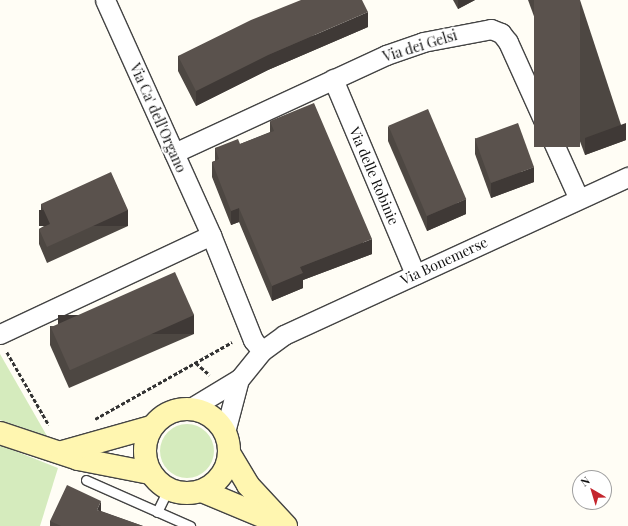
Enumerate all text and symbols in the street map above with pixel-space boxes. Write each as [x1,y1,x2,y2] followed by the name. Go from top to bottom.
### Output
[381,27,459,65] street label: Via dei Gelsi
[126,61,190,175] street label: Via Ca' dell'Organo
[346,124,402,228] street label: Via delle Robinie
[398,234,490,288] street label: Via Bonemerse
[572,470,612,510] north arrow
[577,473,593,489] text: N

